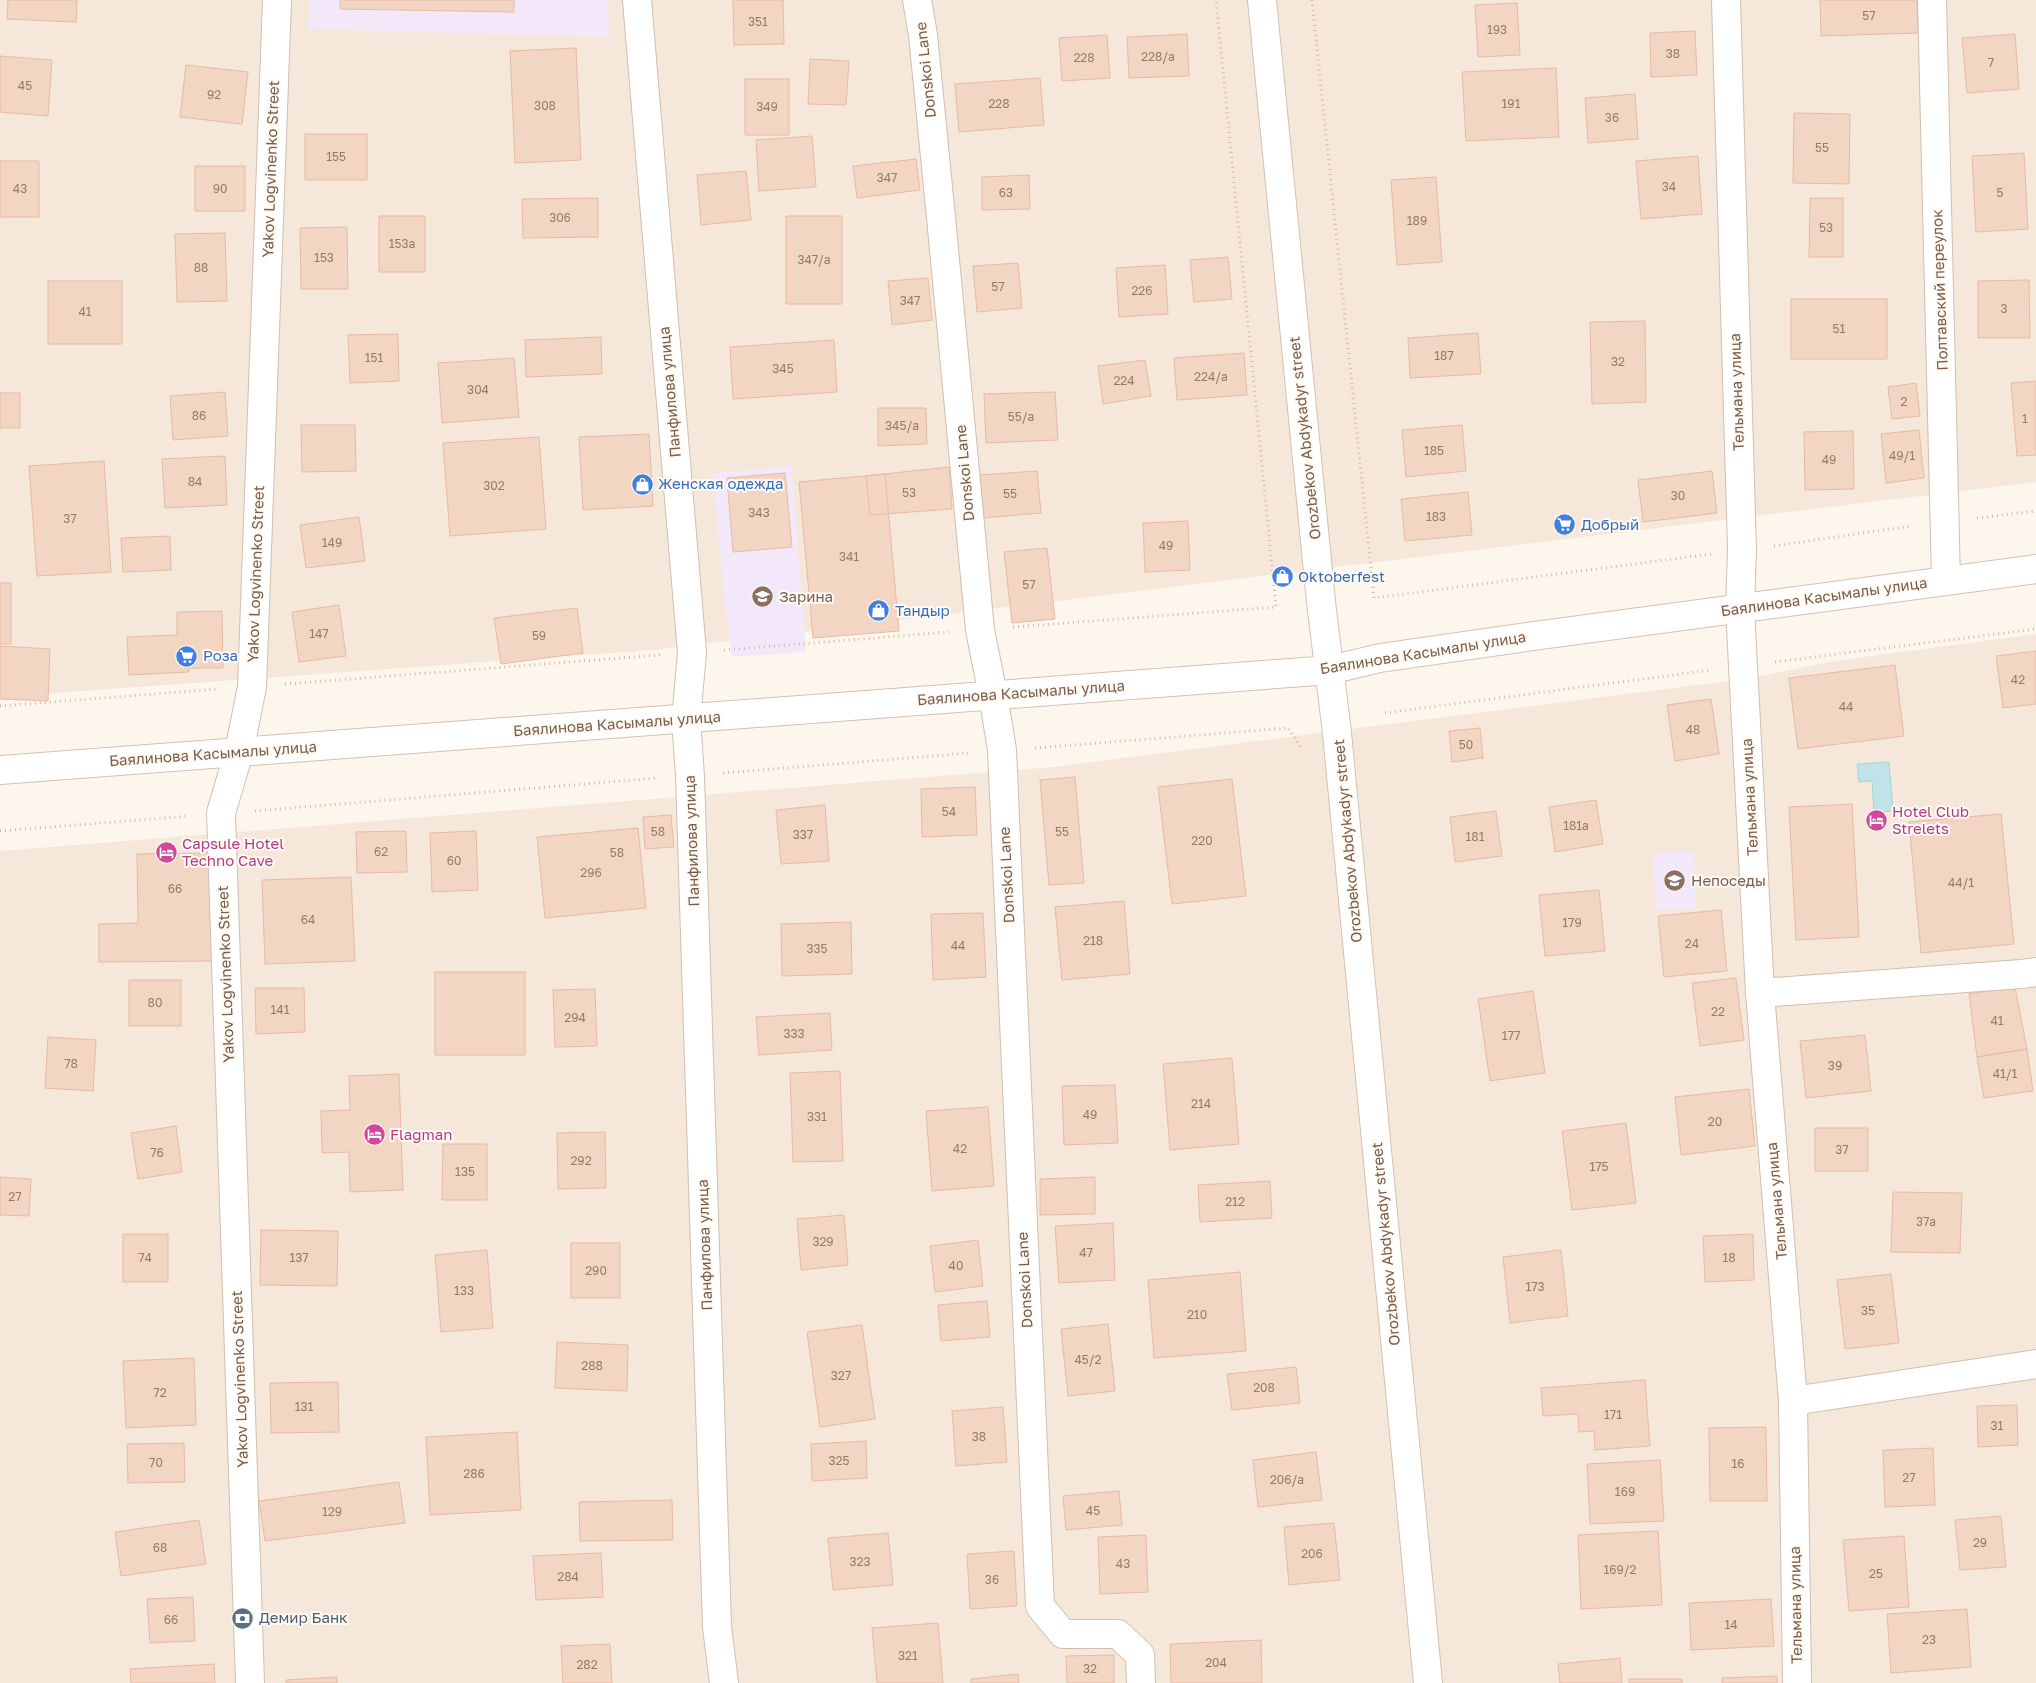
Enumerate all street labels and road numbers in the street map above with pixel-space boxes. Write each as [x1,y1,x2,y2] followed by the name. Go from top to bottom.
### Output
[911,21,939,119] street label: Donskoi Lane
[258,80,282,258] street label: Yakov Logvinenko Street
[1927,209,1951,371] street label: Полтавский переулок
[654,326,684,458] street label: Панфилова улица
[1725,333,1747,451] street label: Тельмана улица
[1284,336,1324,541] street label: Orozbekov Abdykadyr street
[951,424,977,522] street label: Donskoi Lane
[243,485,267,663] street label: Yakov Logvinenko Street
[1719,573,1928,619] street label: Баялинова Касымалы улица
[1319,627,1527,677] street label: Баялинова Касымалы улица
[916,676,1126,708] street label: Баялинова Касымалы улица
[512,707,722,739] street label: Баялинова Касымалы улица
[108,737,318,769] street label: Баялинова Касымалы улица
[1329,738,1365,944] street label: Orozbekov Abdykadyr street
[1737,738,1761,856] street label: Тельмана улица
[680,775,702,907] street label: Панфилова улица
[994,826,1018,924] street label: Donskoi Lane
[213,885,237,1063] street label: Yakov Logvinenko Street
[1367,1141,1403,1347] street label: Orozbekov Abdykadyr street
[1762,1142,1790,1261] street label: Тельмана улица
[693,1179,715,1311] street label: Панфилова улица
[1012,1231,1036,1329] street label: Donskoi Lane
[227,1290,251,1468] street label: Yakov Logvinenko Street
[1785,1546,1805,1664] street label: Тельмана улица

